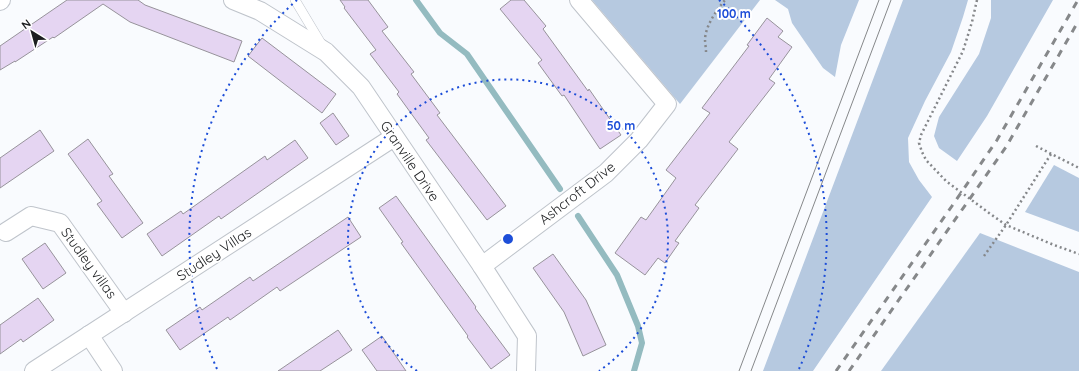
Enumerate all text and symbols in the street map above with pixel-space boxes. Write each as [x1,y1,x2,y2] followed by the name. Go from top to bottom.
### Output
[717,6,751,21] text: 100 m
[12,12,52,52] north arrow
[19,16,33,32] text: N
[376,117,444,205] street label: Granville Drive
[607,118,635,133] text: 50 m
[535,158,619,228] street label: Ashcroft Drive
[173,223,255,285] street label: Studley Villas
[57,224,121,302] street label: Studley villas
[501,232,515,246] centre of rings

